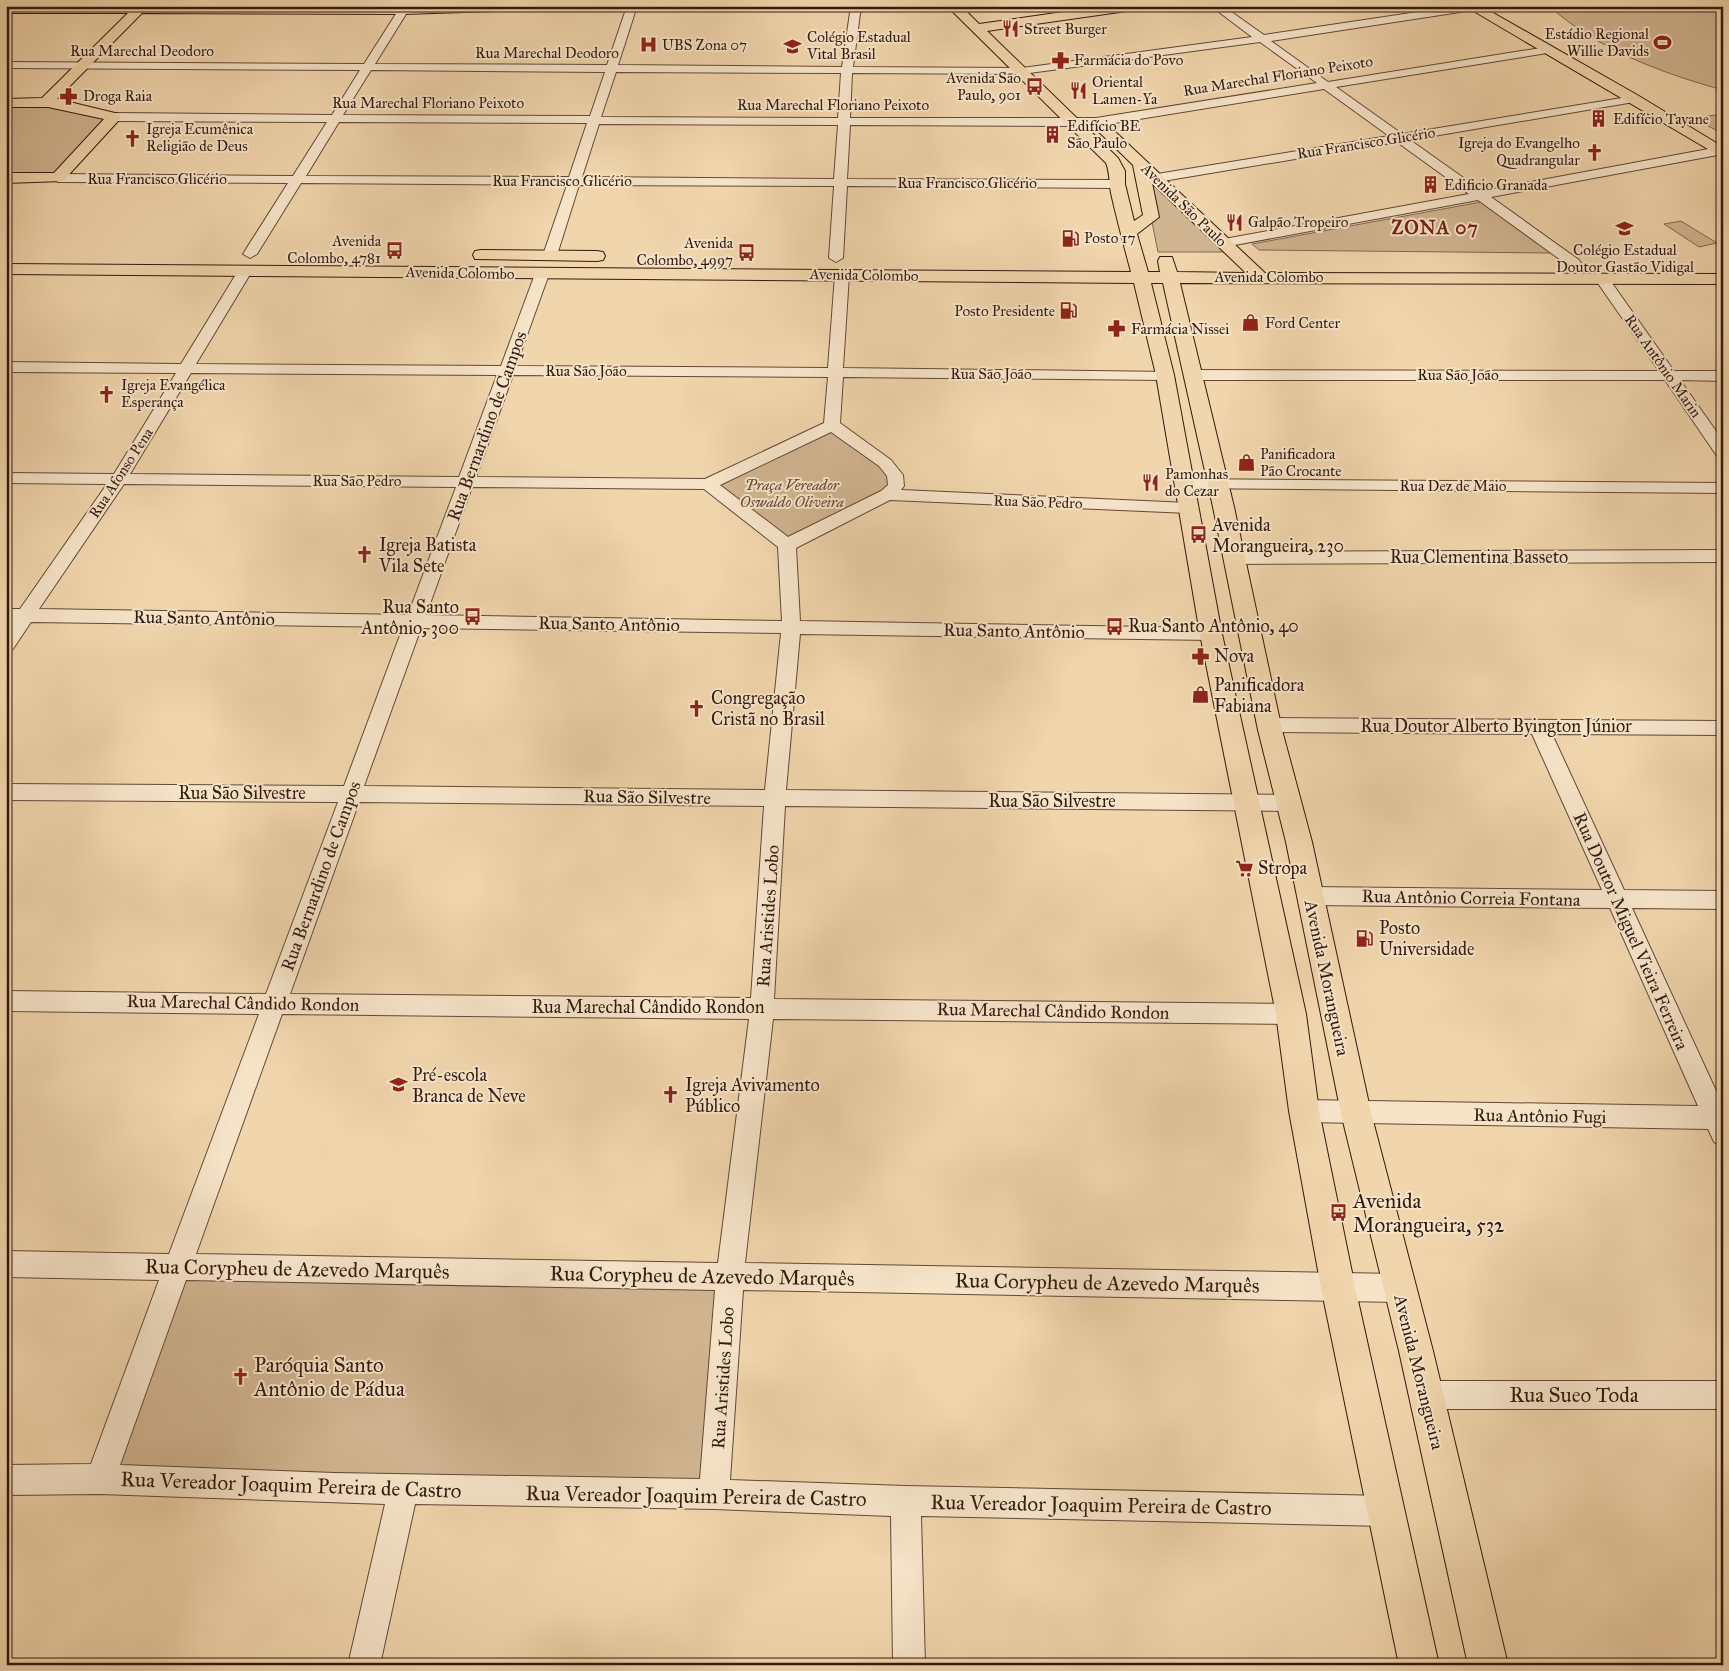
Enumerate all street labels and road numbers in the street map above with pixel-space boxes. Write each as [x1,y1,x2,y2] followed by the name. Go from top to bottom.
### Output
[70,42,214,60] street label: Rua Marechal Deodoro
[475,44,619,62] street label: Rua Marechal Deodoro
[1182,52,1375,100] street label: Rua Marechal Floriano Peixoto
[332,94,524,112] street label: Rua Marechal Floriano Peixoto
[737,96,929,114] street label: Rua Marechal Floriano Peixoto
[1296,123,1437,163] street label: Rua Francisco Glicério
[1137,159,1231,251] street label: Avenida São Paulo
[87,170,227,188] street label: Rua Francisco Glicério
[492,172,632,190] street label: Rua Francisco Glicério
[897,174,1037,192] street label: Rua Francisco Glicério
[404,263,515,283] street label: Avenida Colombo
[808,265,919,285] street label: Avenida Colombo
[1214,268,1324,286] street label: Avenida Colombo
[1621,311,1705,421] street label: Rua Antônio Marin
[442,328,532,524] street label: Rua Bernardino de Campos
[545,362,627,381] street label: Rua São João
[950,365,1032,384] street label: Rua São João
[1417,366,1499,385] street label: Rua São João
[85,424,157,522] street label: Rua Afonso Pena
[312,472,402,490] street label: Rua São Pedro
[1400,477,1507,495] street label: Rua Dez de Maio
[993,491,1083,513] street label: Rua São Pedro
[1390,546,1568,568] street label: Rua Clementina Basseto
[133,606,275,630] street label: Rua Santo Antônio
[538,612,680,636] street label: Rua Santo Antônio
[943,619,1085,643] street label: Rua Santo Antônio
[1360,715,1632,738] street label: Rua Doutor Alberto Byington Júnior
[276,778,366,974] street label: Rua Bernardino de Campos
[178,782,306,804] street label: Rua São Silvestre
[583,785,711,809] street label: Rua São Silvestre
[988,790,1116,812] street label: Rua São Silvestre
[1568,809,1694,1054] street label: Rua Doutor Miguel Vieira Ferreira
[752,844,784,988] street label: Rua Aristides Lobo
[1361,885,1581,911] street label: Rua Antônio Correia Fontana
[1299,897,1354,1059] street label: Avenida Morangueira
[126,990,360,1016] street label: Rua Marechal Cândido Rondon
[532,996,765,1018] street label: Rua Marechal Cândido Rondon
[936,998,1170,1024] street label: Rua Marechal Cândido Rondon
[1473,1104,1607,1129] street label: Rua Antônio Fugi
[144,1253,450,1285] street label: Rua Corypheu de Azevedo Marquês
[549,1260,855,1292] street label: Rua Corypheu de Azevedo Marquês
[954,1267,1260,1299] street label: Rua Corypheu de Azevedo Marquês
[1388,1291,1449,1452] street label: Avenida Morangueira
[707,1306,739,1450] street label: Rua Aristides Lobo
[1509,1382,1639,1408] street label: Rua Sueo Toda
[120,1466,462,1504] street label: Rua Vereador Joaquim Pereira de Castro
[525,1480,867,1512] street label: Rua Vereador Joaquim Pereira de Castro
[930,1489,1272,1521] street label: Rua Vereador Joaquim Pereira de Castro

